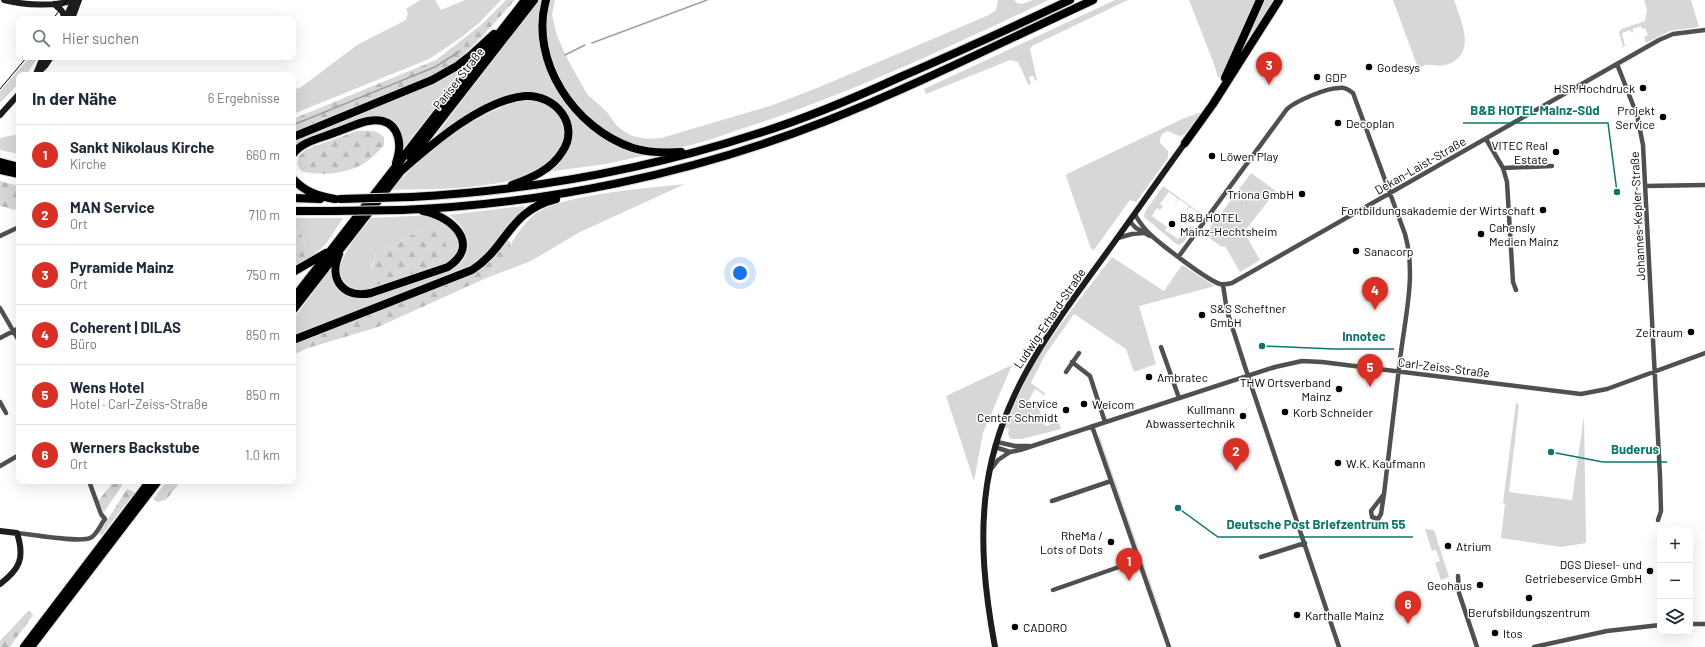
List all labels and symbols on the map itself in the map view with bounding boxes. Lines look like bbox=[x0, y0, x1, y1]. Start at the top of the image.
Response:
street label: Pariser Straße bbox=[430, 44, 486, 112]
pin: 3 bbox=[1256, 52, 1282, 85]
place label: Godesys bbox=[1377, 60, 1420, 74]
marker: Godesys bbox=[1364, 62, 1374, 72]
place label: GDP bbox=[1325, 70, 1347, 84]
marker: GDP bbox=[1312, 72, 1322, 82]
place label: HSR Hochdruck bbox=[1554, 81, 1635, 95]
marker: HSR Hochdruck bbox=[1638, 83, 1648, 93]
callout: B&B HOTEL Mainz-Süd bbox=[1463, 98, 1608, 123]
text: B&B HOTEL Mainz-Süd bbox=[1470, 102, 1600, 118]
place label: Projekt Service bbox=[1616, 103, 1655, 131]
marker: Projekt Service bbox=[1658, 112, 1668, 122]
place label: Decoplan bbox=[1346, 116, 1395, 130]
marker: Decoplan bbox=[1333, 118, 1343, 128]
street label: Dekan-Laist-Straße bbox=[1372, 133, 1468, 197]
place label: VITEC Real Estate bbox=[1492, 138, 1548, 166]
marker: VITEC Real Estate bbox=[1551, 147, 1561, 157]
place label: Löwen Play bbox=[1220, 149, 1279, 163]
marker: Löwen Play bbox=[1207, 151, 1217, 161]
street label: Johannes-Kepler-Straße bbox=[1627, 151, 1647, 281]
place label: Triona GmbH bbox=[1227, 187, 1294, 201]
marker: Triona GmbH bbox=[1297, 189, 1307, 199]
place label: Fortbildungsakademie der Wirtschaft bbox=[1341, 203, 1535, 217]
marker: Fortbildungsakademie der Wirtschaft bbox=[1538, 205, 1548, 215]
place label: B&B HOTEL Mainz-Hechtsheim bbox=[1180, 210, 1277, 238]
marker: B&B HOTEL Mainz-Hechtsheim bbox=[1167, 219, 1177, 229]
place label: Cahensly Medien Mainz bbox=[1489, 220, 1558, 248]
marker: Cahensly Medien Mainz bbox=[1476, 229, 1486, 239]
place label: Sanacorp bbox=[1364, 244, 1413, 258]
marker: Sanacorp bbox=[1351, 246, 1361, 256]
your location bbox=[730, 263, 750, 283]
street label: Ludwig-Erhard-Straße bbox=[1010, 265, 1088, 371]
pin: 4 bbox=[1362, 277, 1388, 310]
place label: S&S Scheftner GmbH bbox=[1210, 301, 1287, 329]
marker: S&S Scheftner GmbH bbox=[1197, 310, 1207, 320]
callout: Innotec bbox=[1334, 324, 1394, 349]
place label: Zeitraum bbox=[1636, 325, 1683, 339]
marker: Zeitraum bbox=[1686, 327, 1696, 337]
text: Innotec bbox=[1342, 328, 1386, 344]
pin: 5 bbox=[1357, 354, 1383, 387]
street label: Carl-Zeiss-Straße bbox=[1397, 354, 1491, 380]
place label: Ambratec bbox=[1157, 370, 1208, 384]
marker: Ambratec bbox=[1144, 372, 1154, 382]
place label: THW Ortsverband Mainz bbox=[1240, 375, 1331, 403]
marker: THW Ortsverband Mainz bbox=[1334, 384, 1344, 394]
place label: Service Center Schmidt bbox=[977, 396, 1058, 424]
place label: Weicom bbox=[1092, 397, 1134, 411]
marker: Weicom bbox=[1079, 399, 1089, 409]
place label: Kullmann Abwassertechnik bbox=[1145, 402, 1235, 430]
marker: Service Center Schmidt bbox=[1061, 405, 1071, 415]
place label: Korb Schneider bbox=[1293, 405, 1374, 419]
marker: Korb Schneider bbox=[1280, 407, 1290, 417]
marker: Kullmann Abwassertechnik bbox=[1238, 411, 1248, 421]
callout: Buderus bbox=[1603, 437, 1667, 462]
pin: 2 bbox=[1223, 438, 1249, 471]
text: Buderus bbox=[1611, 441, 1660, 457]
place label: W.K. Kaufmann bbox=[1346, 456, 1425, 470]
marker: W.K. Kaufmann bbox=[1333, 458, 1343, 468]
callout: Deutsche Post Briefzentrum 55 bbox=[1218, 512, 1413, 537]
text: Deutsche Post Briefzentrum 55 bbox=[1226, 516, 1406, 532]
place label: RheMa / Lots of Dots bbox=[1040, 528, 1103, 556]
marker: RheMa / Lots of Dots bbox=[1106, 537, 1116, 547]
place label: Atrium bbox=[1456, 539, 1491, 553]
marker: Atrium bbox=[1443, 541, 1453, 551]
pin: 1 bbox=[1116, 548, 1142, 581]
place label: DGS Diesel- und Getriebeservice GmbH bbox=[1525, 557, 1642, 585]
marker: DGS Diesel- und Getriebeservice GmbH bbox=[1645, 566, 1655, 576]
place label: Geohaus bbox=[1427, 578, 1472, 592]
marker: Geohaus bbox=[1475, 580, 1485, 590]
pin: 6 bbox=[1395, 591, 1421, 624]
marker: Berufsbildungszentrum bbox=[1524, 593, 1534, 603]
place label: Berufsbildungszentrum bbox=[1468, 605, 1590, 619]
place label: Karthalle Mainz bbox=[1305, 608, 1384, 622]
marker: Karthalle Mainz bbox=[1292, 610, 1302, 620]
place label: CADORO bbox=[1023, 620, 1067, 634]
marker: CADORO bbox=[1010, 622, 1020, 632]
place label: Itos bbox=[1503, 626, 1523, 640]
marker: Itos bbox=[1490, 628, 1500, 638]

